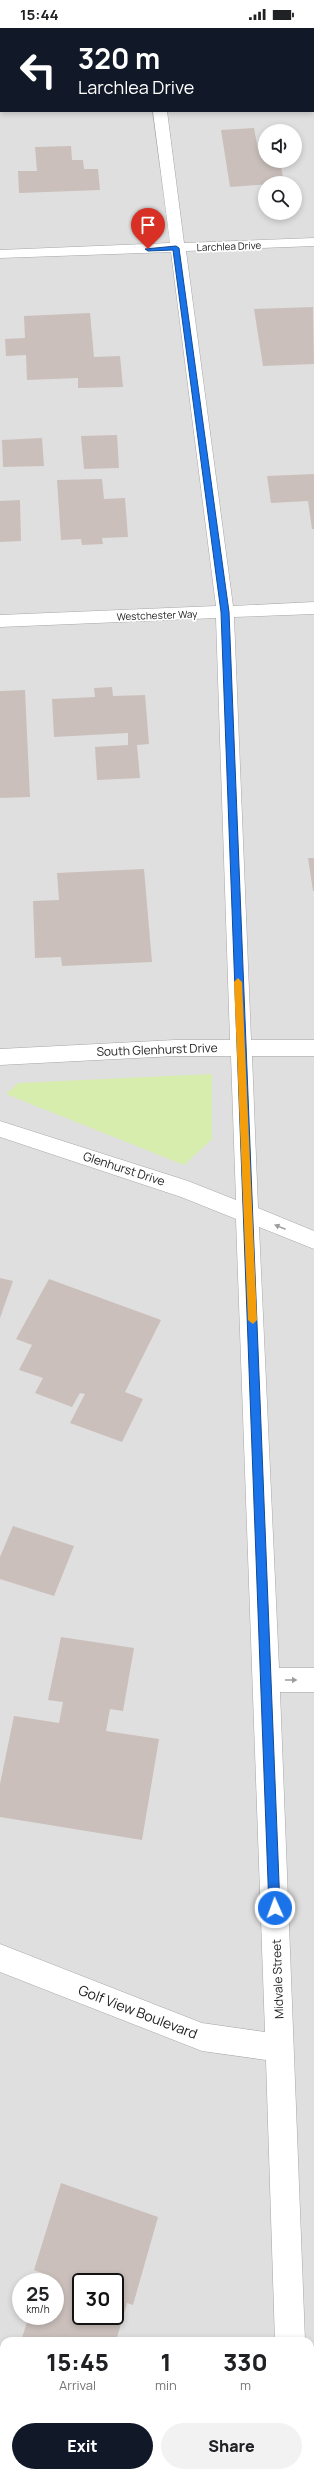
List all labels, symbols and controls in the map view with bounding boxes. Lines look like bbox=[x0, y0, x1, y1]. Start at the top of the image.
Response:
text: 15:44 bbox=[20, 4, 59, 25]
text: 320 m bbox=[78, 39, 160, 77]
icon: left bbox=[12, 44, 64, 96]
text: Larchlea Drive bbox=[78, 75, 194, 99]
map controls bbox=[258, 124, 302, 220]
button: sound bbox=[258, 124, 302, 168]
button: search bbox=[258, 176, 302, 220]
pin bbox=[131, 208, 165, 249]
icon: arrive bbox=[137, 214, 159, 236]
street label: Larchlea Drive bbox=[196, 238, 262, 254]
street label: Westchester Way bbox=[116, 607, 198, 623]
street label: South Glenhurst Drive bbox=[96, 1039, 218, 1060]
street label: Glenhurst Drive bbox=[81, 1147, 167, 1190]
one-way arrow bbox=[274, 1223, 286, 1229]
one-way arrow bbox=[285, 1677, 298, 1683]
position arrow bbox=[254, 1887, 296, 1929]
street label: Midvale Street bbox=[268, 1939, 287, 2019]
street label: Golf View Boulevard bbox=[76, 1980, 200, 2043]
speed limit sign: 30 bbox=[72, 2273, 124, 2325]
text: 25 bbox=[26, 2280, 50, 2307]
text: km/h bbox=[26, 2302, 50, 2316]
text: 15:45 bbox=[46, 2345, 109, 2378]
text: 1 bbox=[161, 2345, 171, 2378]
text: 330 bbox=[223, 2345, 268, 2378]
text: Arrival bbox=[59, 2376, 96, 2394]
text: min bbox=[155, 2376, 177, 2394]
text: m bbox=[240, 2376, 251, 2394]
button: Exit bbox=[12, 2423, 153, 2469]
button: Share bbox=[161, 2423, 302, 2469]

